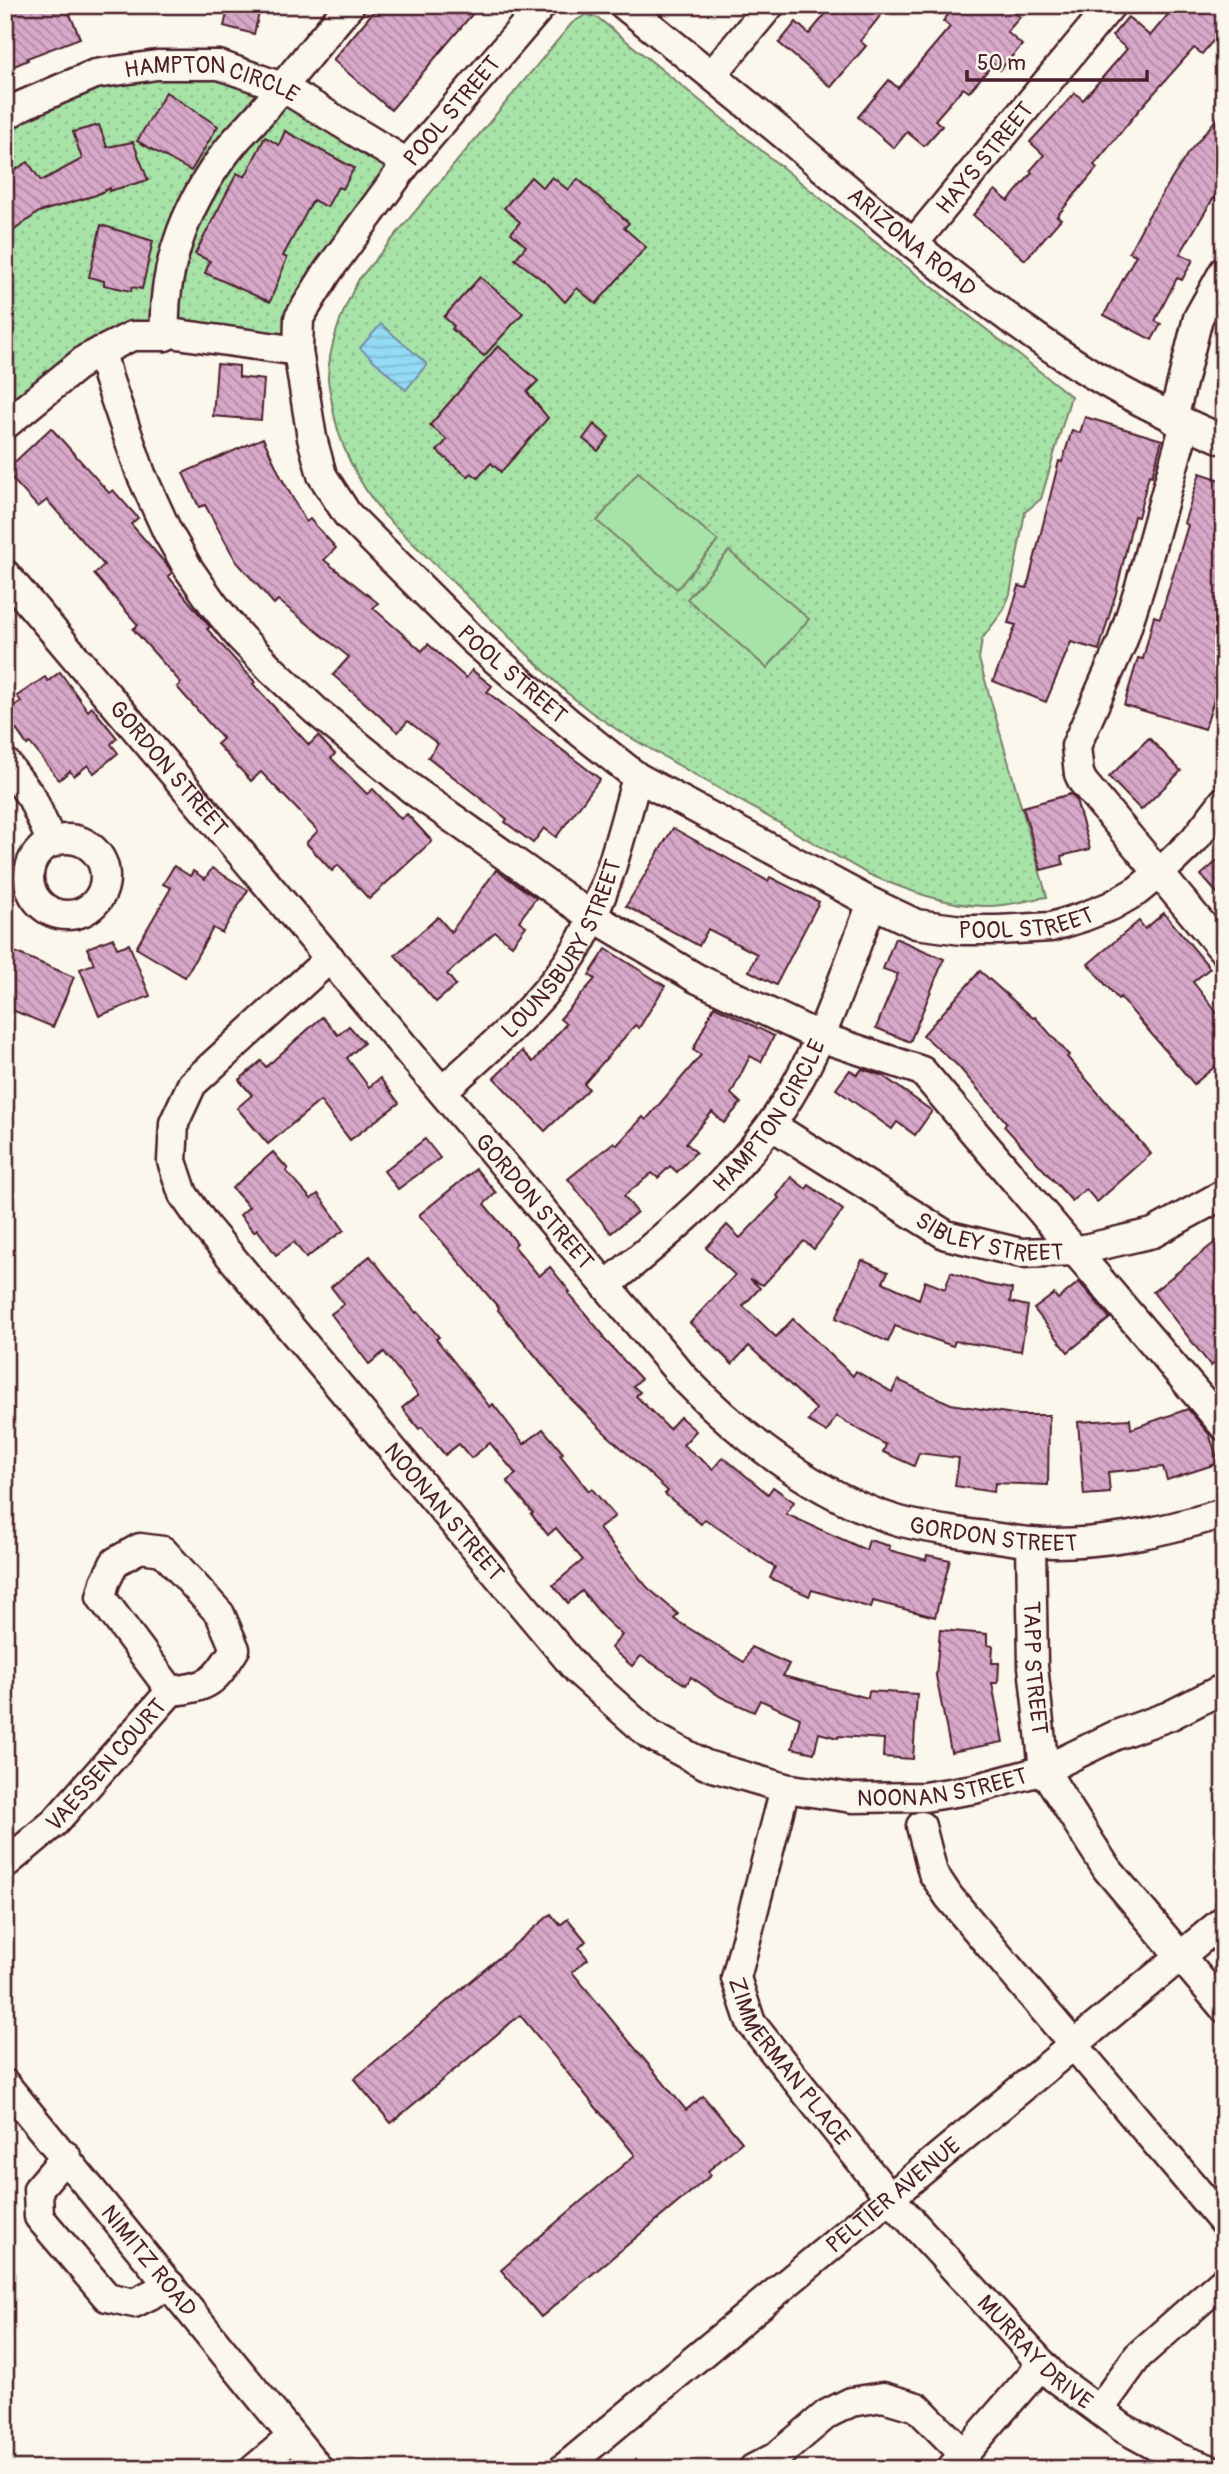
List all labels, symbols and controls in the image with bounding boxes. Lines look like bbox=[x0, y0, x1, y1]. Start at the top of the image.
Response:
scale bar bbox=[967, 38, 1147, 82]
street label: POOL STREET bbox=[397, 49, 507, 172]
text: 50 m bbox=[977, 50, 1026, 77]
street label: HAMPTON CIRCLE bbox=[122, 51, 305, 109]
street label: HAYS STREET bbox=[929, 95, 1040, 220]
street label: ARIZONA ROAD bbox=[842, 181, 982, 303]
street label: POOL STREET bbox=[452, 619, 574, 730]
street label: GORDON STREET bbox=[103, 694, 235, 842]
street label: LOUNSBURY STREET bbox=[495, 855, 628, 1044]
street label: POOL STREET bbox=[959, 900, 1098, 945]
street label: HAMPTON CIRCLE bbox=[706, 1035, 831, 1198]
street label: GORDON STREET bbox=[469, 1127, 600, 1275]
street label: SIBLEY STREET bbox=[910, 1205, 1064, 1268]
street label: NOONAN STREET bbox=[378, 1436, 511, 1587]
street label: GORDON STREET bbox=[907, 1510, 1078, 1558]
street label: TAPP STREET bbox=[1017, 1601, 1055, 1736]
street label: VAESSEN COURT bbox=[40, 1692, 173, 1838]
street label: NOONAN STREET bbox=[857, 1761, 1031, 1812]
street label: ZIMMERMAN PLACE bbox=[722, 1973, 857, 2151]
street label: PELTIER AVENUE bbox=[820, 2131, 966, 2259]
street label: NIMITZ ROAD bbox=[95, 2199, 203, 2322]
street label: MURRAY DRIVE bbox=[971, 2288, 1099, 2416]

